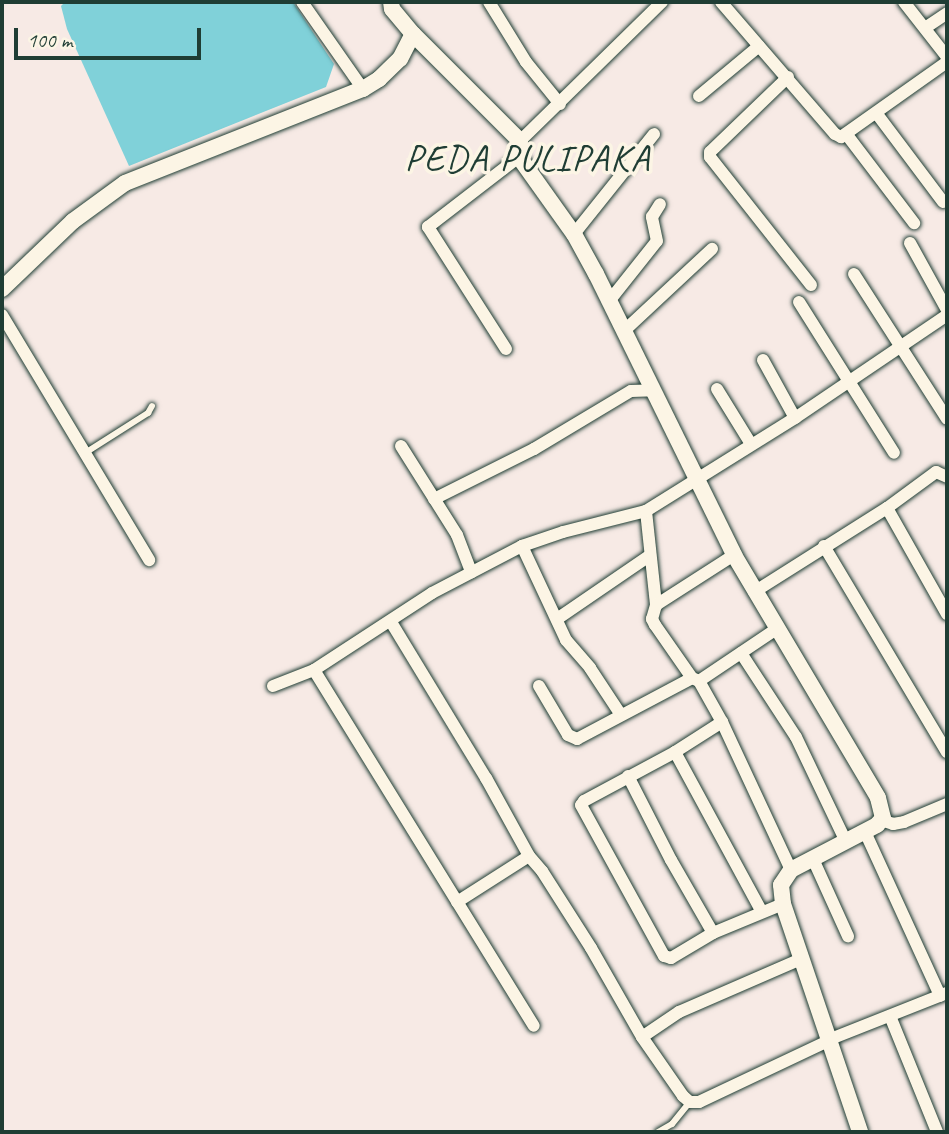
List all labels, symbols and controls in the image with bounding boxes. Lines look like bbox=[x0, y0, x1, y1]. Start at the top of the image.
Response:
scale bar bbox=[18, 14, 205, 58]
text: 100 m bbox=[27, 27, 72, 53]
district label: PEDA PULIPAKA bbox=[406, 136, 650, 180]

